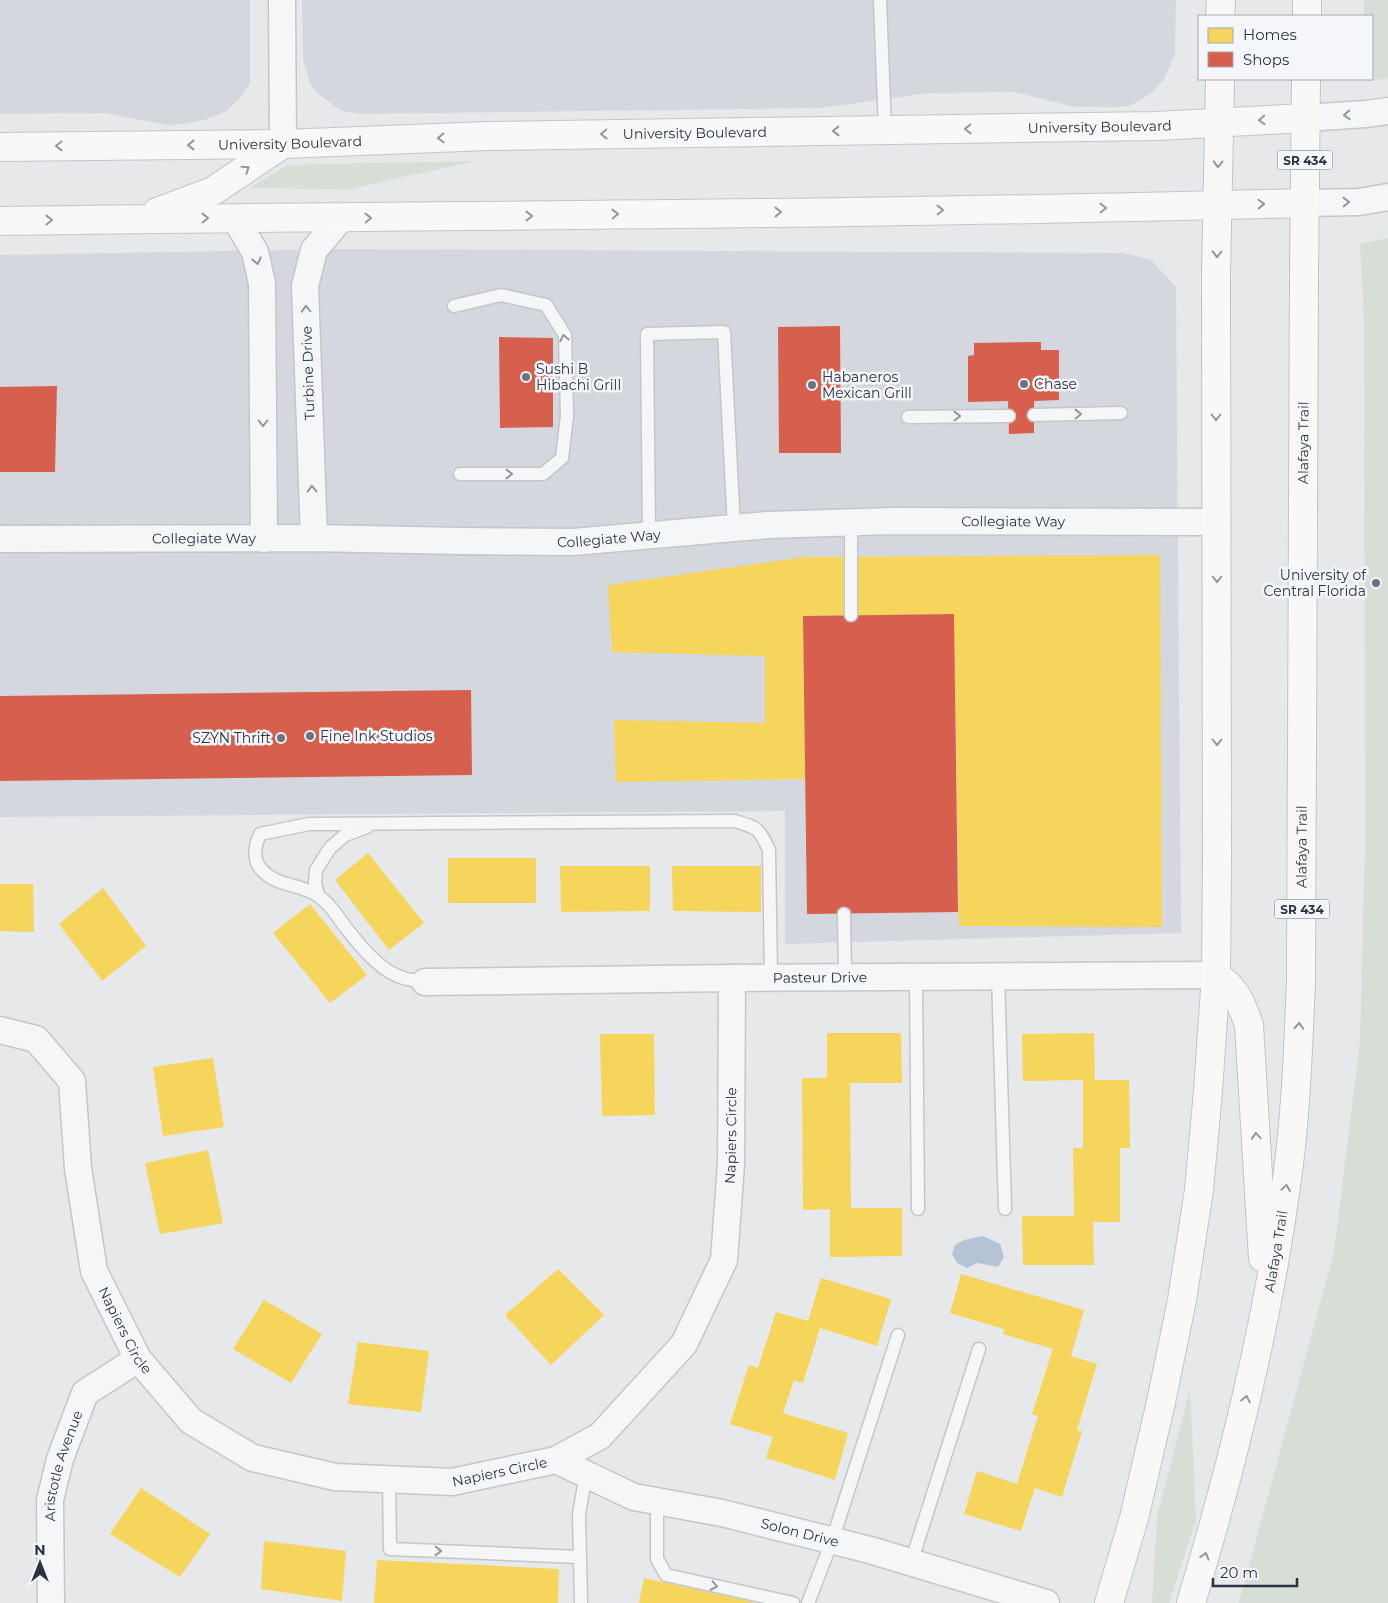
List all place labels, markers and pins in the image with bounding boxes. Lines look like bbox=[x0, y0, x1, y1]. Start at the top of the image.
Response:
place label: Sushi B Hibachi Grill bbox=[536, 360, 621, 394]
place label: Habaneros Mexican Grill bbox=[822, 368, 912, 402]
marker: Sushi B Hibachi Grill bbox=[520, 371, 532, 383]
place label: Chase bbox=[1034, 375, 1077, 393]
marker: Chase bbox=[1018, 378, 1030, 390]
marker: Habaneros Mexican Grill bbox=[806, 379, 818, 391]
place label: University of Central Florida bbox=[1264, 566, 1367, 600]
marker: University of Central Florida bbox=[1370, 577, 1382, 589]
place label: Fine Ink Studios bbox=[320, 727, 433, 745]
place label: SZYN Thrift bbox=[192, 729, 271, 747]
marker: Fine Ink Studios bbox=[304, 730, 316, 742]
marker: SZYN Thrift bbox=[275, 732, 287, 744]

